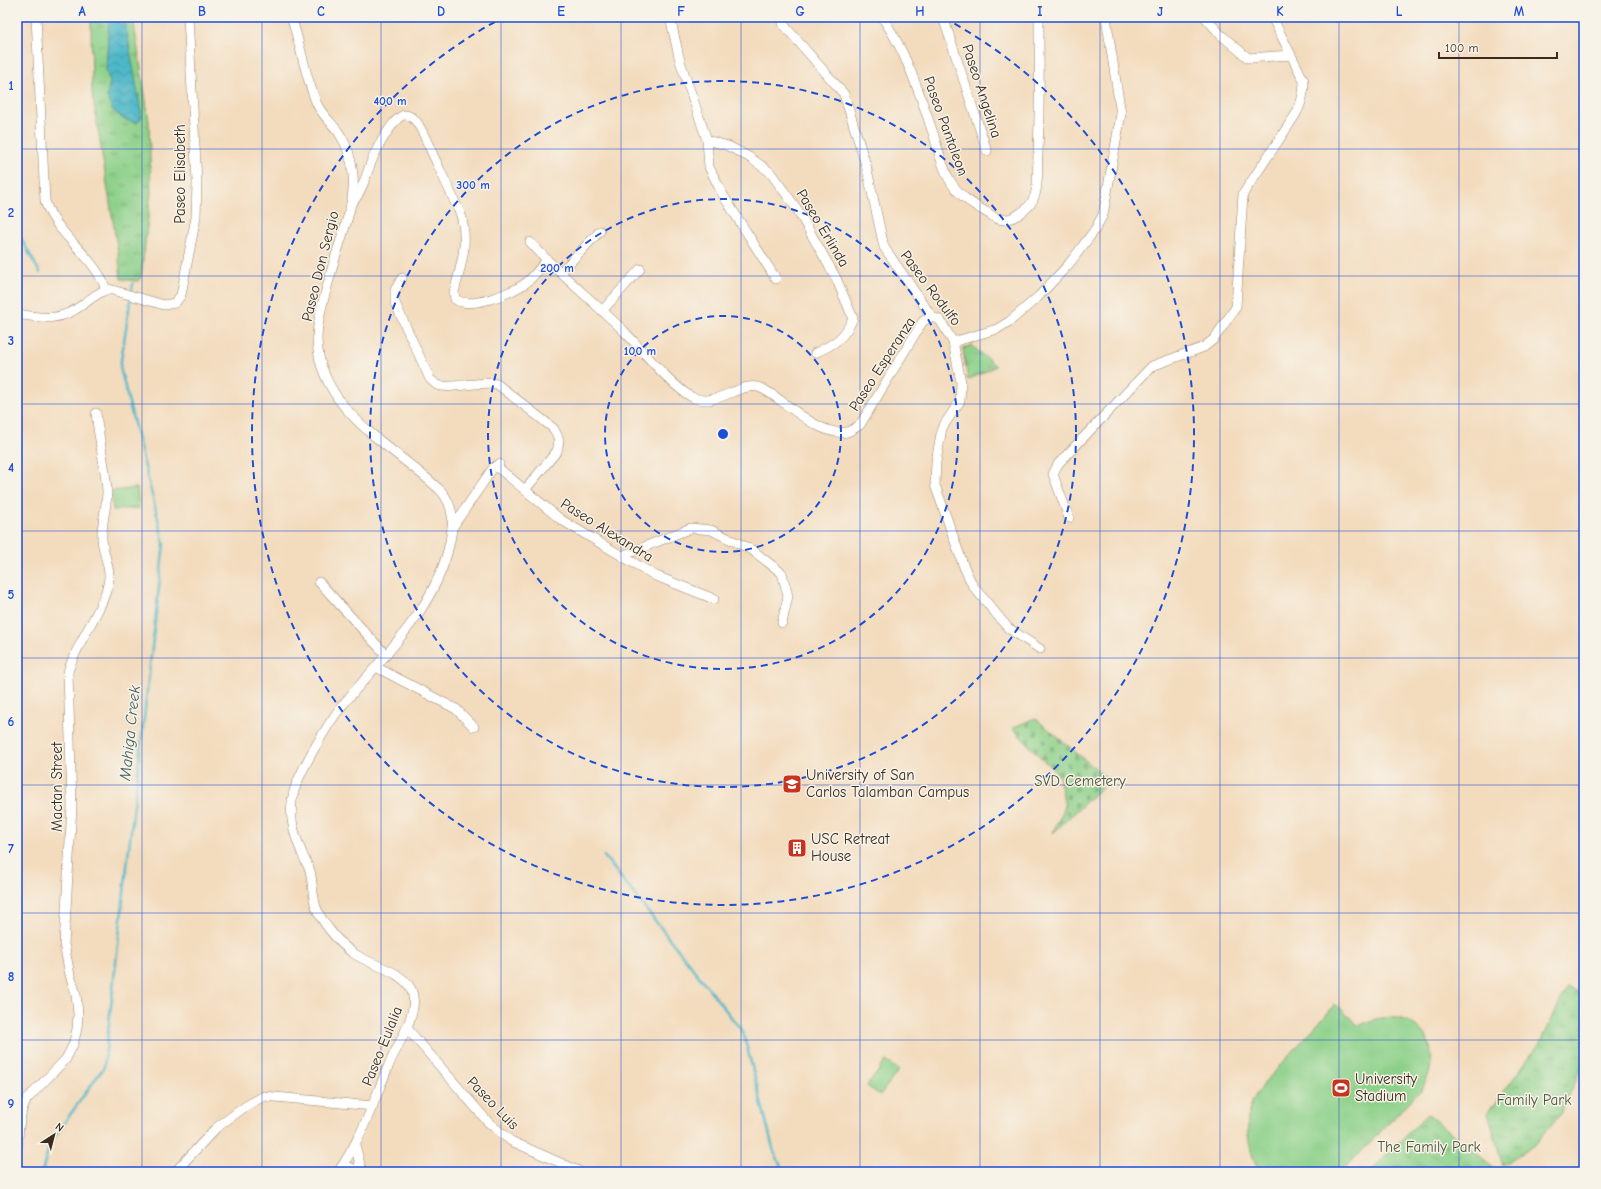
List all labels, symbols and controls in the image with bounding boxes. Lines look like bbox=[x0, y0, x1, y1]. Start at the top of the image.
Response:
text: A bbox=[78, 4, 86, 19]
text: B bbox=[198, 4, 206, 19]
text: C bbox=[317, 4, 325, 19]
text: D bbox=[437, 4, 445, 19]
text: E bbox=[557, 4, 565, 19]
text: F bbox=[677, 4, 685, 19]
text: G bbox=[795, 4, 805, 19]
text: H bbox=[915, 4, 925, 19]
text: I bbox=[1037, 4, 1043, 19]
text: J bbox=[1157, 4, 1163, 19]
text: K bbox=[1276, 4, 1284, 19]
text: L bbox=[1396, 4, 1403, 19]
text: M bbox=[1514, 4, 1525, 19]
scale bar bbox=[1439, 34, 1557, 60]
text: 100 m bbox=[1445, 41, 1478, 55]
street label: Paseo Angelina bbox=[958, 42, 1006, 140]
street label: Paseo Pantaleon bbox=[920, 74, 972, 178]
text: 1 bbox=[8, 78, 14, 93]
text: 400 m bbox=[373, 94, 407, 108]
street label: Paseo Elisabeth bbox=[171, 124, 189, 224]
text: 300 m bbox=[456, 178, 490, 192]
street label: Paseo Erlinda bbox=[793, 186, 853, 270]
text: 2 bbox=[8, 205, 14, 220]
street label: Paseo Don Sergio bbox=[298, 209, 342, 323]
street label: Paseo Rodulfo bbox=[897, 247, 965, 329]
text: 200 m bbox=[540, 261, 574, 275]
street label: Paseo Esperanza bbox=[845, 314, 919, 414]
text: 3 bbox=[8, 333, 14, 348]
text: 100 m bbox=[624, 344, 656, 358]
centre of rings bbox=[716, 427, 730, 441]
text: 4 bbox=[8, 460, 14, 475]
street label: Paseo Alexandra bbox=[557, 494, 657, 566]
text: 5 bbox=[8, 587, 15, 602]
water label: Mahiga Creek bbox=[116, 684, 144, 782]
text: 6 bbox=[8, 714, 15, 729]
street label: Mactan Street bbox=[48, 741, 66, 832]
place label: University of San Carlos Talamban Campus bbox=[806, 766, 969, 801]
park label: SVD Cemetery bbox=[1034, 772, 1126, 790]
school or university icon: University of San Carlos Talamban Campus bbox=[781, 773, 803, 795]
place label: USC Retreat House bbox=[811, 830, 890, 865]
building icon: USC Retreat House bbox=[786, 837, 808, 859]
text: 7 bbox=[8, 841, 14, 856]
text: 8 bbox=[8, 969, 14, 984]
street label: Paseo Eulalia bbox=[358, 1004, 406, 1088]
place label: University Stadium bbox=[1355, 1070, 1417, 1105]
street label: Paseo Luis bbox=[463, 1073, 523, 1133]
sports icon: University Stadium bbox=[1330, 1077, 1352, 1099]
park label: Family Park bbox=[1496, 1091, 1572, 1109]
text: 9 bbox=[8, 1096, 15, 1111]
north arrow bbox=[34, 1115, 74, 1155]
text: N bbox=[53, 1120, 66, 1135]
park label: The Family Park bbox=[1377, 1138, 1481, 1156]

